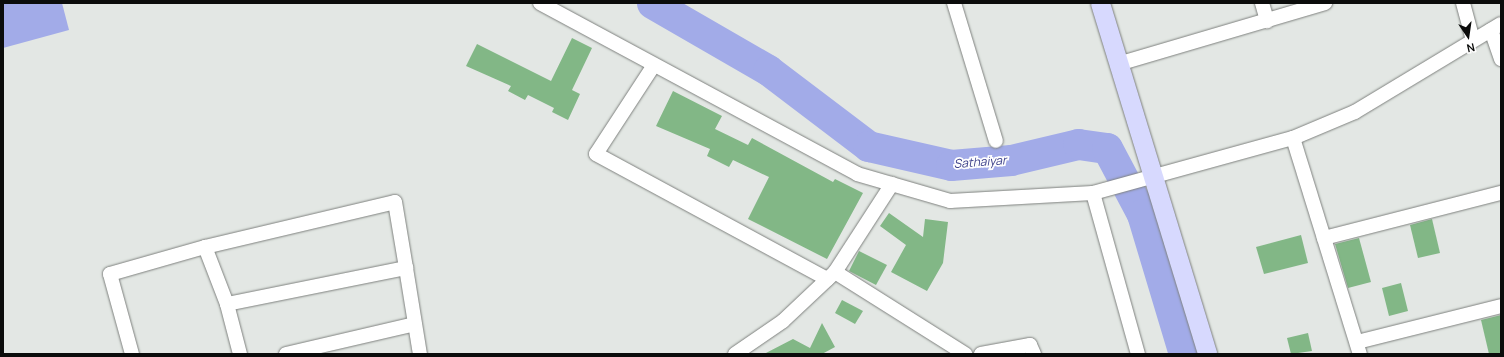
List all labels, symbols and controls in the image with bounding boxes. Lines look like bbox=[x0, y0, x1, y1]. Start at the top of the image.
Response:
north arrow bbox=[1448, 16, 1488, 56]
text: N bbox=[1465, 40, 1476, 56]
water label: Sathaiyar bbox=[953, 153, 1007, 171]

